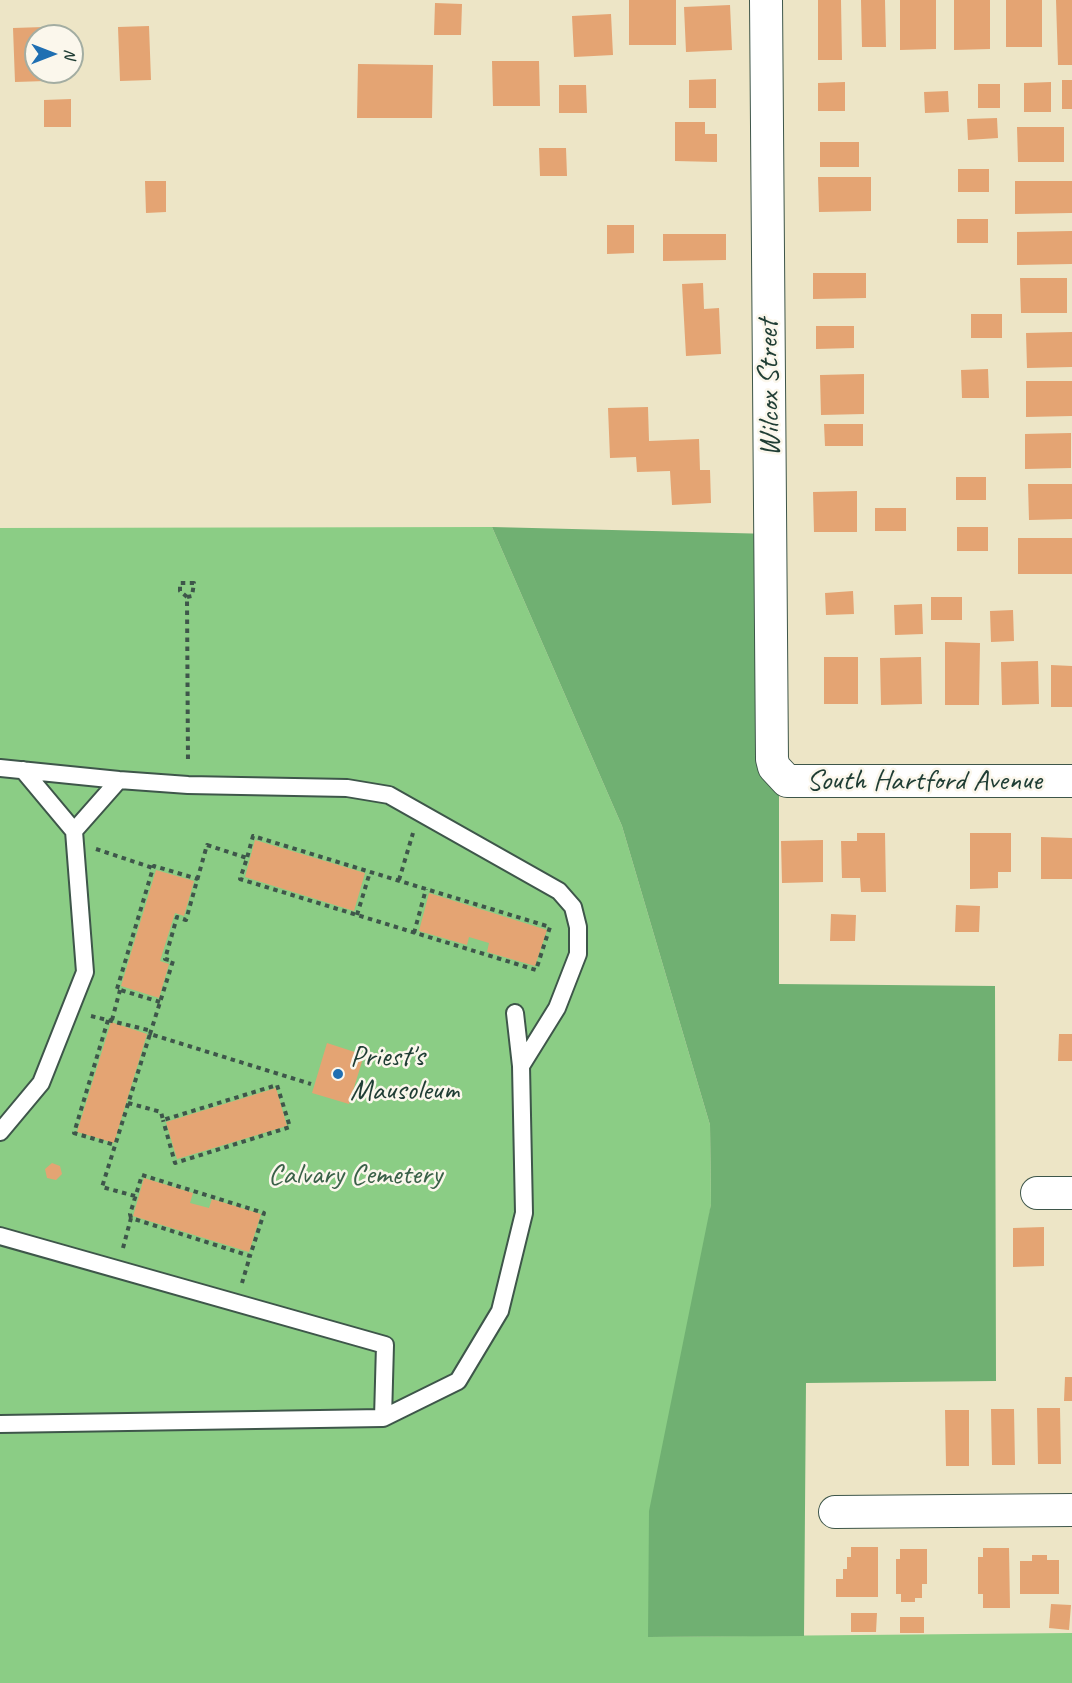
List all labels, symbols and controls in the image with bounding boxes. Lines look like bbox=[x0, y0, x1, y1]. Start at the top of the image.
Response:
north arrow bbox=[24, 24, 84, 84]
text: N bbox=[60, 49, 80, 59]
street label: Wilcox Street bbox=[751, 319, 789, 457]
street label: South Hartford Avenue bbox=[806, 763, 1042, 799]
place label: Priest's Mausoleum bbox=[350, 1039, 459, 1110]
marker: Priest's Mausoleum bbox=[331, 1067, 345, 1081]
park label: Calvary Cemetery bbox=[268, 1157, 442, 1193]

